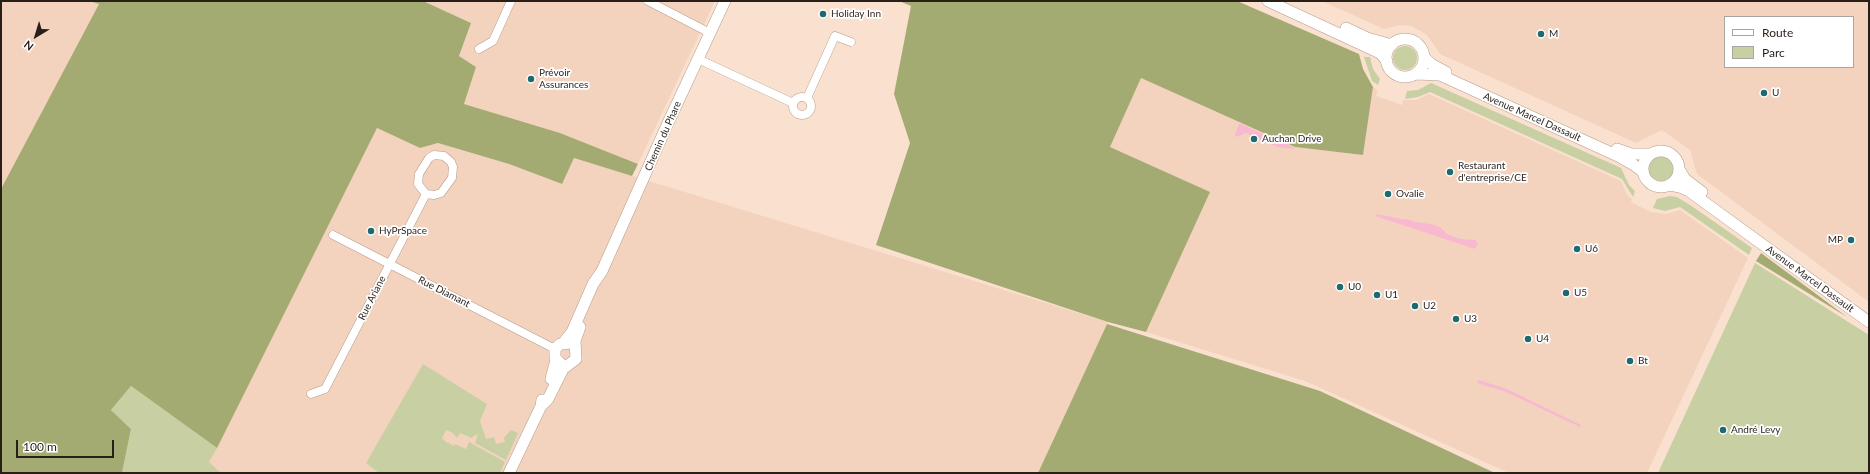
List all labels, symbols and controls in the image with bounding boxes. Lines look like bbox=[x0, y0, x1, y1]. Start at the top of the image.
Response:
place label: Holiday Inn bbox=[831, 8, 881, 20]
marker: Holiday Inn bbox=[818, 9, 828, 19]
north arrow bbox=[16, 16, 56, 56]
legend bbox=[1724, 16, 1854, 68]
text: Route bbox=[1762, 25, 1793, 40]
place label: M bbox=[1549, 28, 1558, 40]
marker: M bbox=[1536, 29, 1546, 39]
text: N bbox=[21, 38, 36, 54]
text: Parc bbox=[1762, 45, 1785, 60]
place label: Prévoir Assurances bbox=[539, 67, 588, 90]
marker: Prévoir Assurances bbox=[526, 74, 536, 84]
place label: U bbox=[1772, 87, 1779, 99]
marker: U bbox=[1759, 88, 1769, 98]
street label: Avenue Marcel Dassault bbox=[1481, 90, 1583, 144]
street label: Chemin du Phare bbox=[642, 99, 684, 173]
place label: Auchan Drive bbox=[1262, 133, 1322, 145]
marker: Auchan Drive bbox=[1249, 134, 1259, 144]
place label: Restaurant d'entreprise/CE bbox=[1458, 160, 1527, 184]
marker: Restaurant d'entreprise/CE bbox=[1445, 167, 1455, 177]
place label: Ovalie bbox=[1396, 188, 1424, 200]
marker: Ovalie bbox=[1383, 189, 1393, 199]
place label: HyPrSpace bbox=[379, 225, 427, 237]
marker: HyPrSpace bbox=[366, 226, 376, 236]
place label: MP bbox=[1828, 234, 1843, 246]
marker: MP bbox=[1846, 235, 1856, 245]
place label: U6 bbox=[1585, 243, 1598, 255]
street label: Avenue Marcel Dassault bbox=[1764, 243, 1856, 315]
marker: U6 bbox=[1572, 244, 1582, 254]
street label: Rue Ariane bbox=[356, 274, 388, 322]
street label: Rue Diamant bbox=[416, 274, 472, 310]
place label: U0 bbox=[1348, 281, 1361, 293]
marker: U0 bbox=[1335, 282, 1345, 292]
place label: U5 bbox=[1574, 287, 1587, 299]
marker: U5 bbox=[1561, 288, 1571, 298]
place label: U1 bbox=[1385, 289, 1398, 301]
marker: U1 bbox=[1372, 290, 1382, 300]
place label: U2 bbox=[1423, 300, 1436, 312]
marker: U2 bbox=[1410, 301, 1420, 311]
place label: U3 bbox=[1464, 313, 1477, 325]
marker: U3 bbox=[1451, 314, 1461, 324]
place label: U4 bbox=[1536, 333, 1549, 345]
marker: U4 bbox=[1523, 334, 1533, 344]
place label: Bt bbox=[1638, 355, 1648, 367]
marker: Bt bbox=[1625, 356, 1635, 366]
place label: André Levy bbox=[1731, 424, 1780, 436]
marker: André Levy bbox=[1718, 425, 1728, 435]
scale bar bbox=[18, 432, 116, 458]
text: 100 m bbox=[23, 439, 57, 454]

